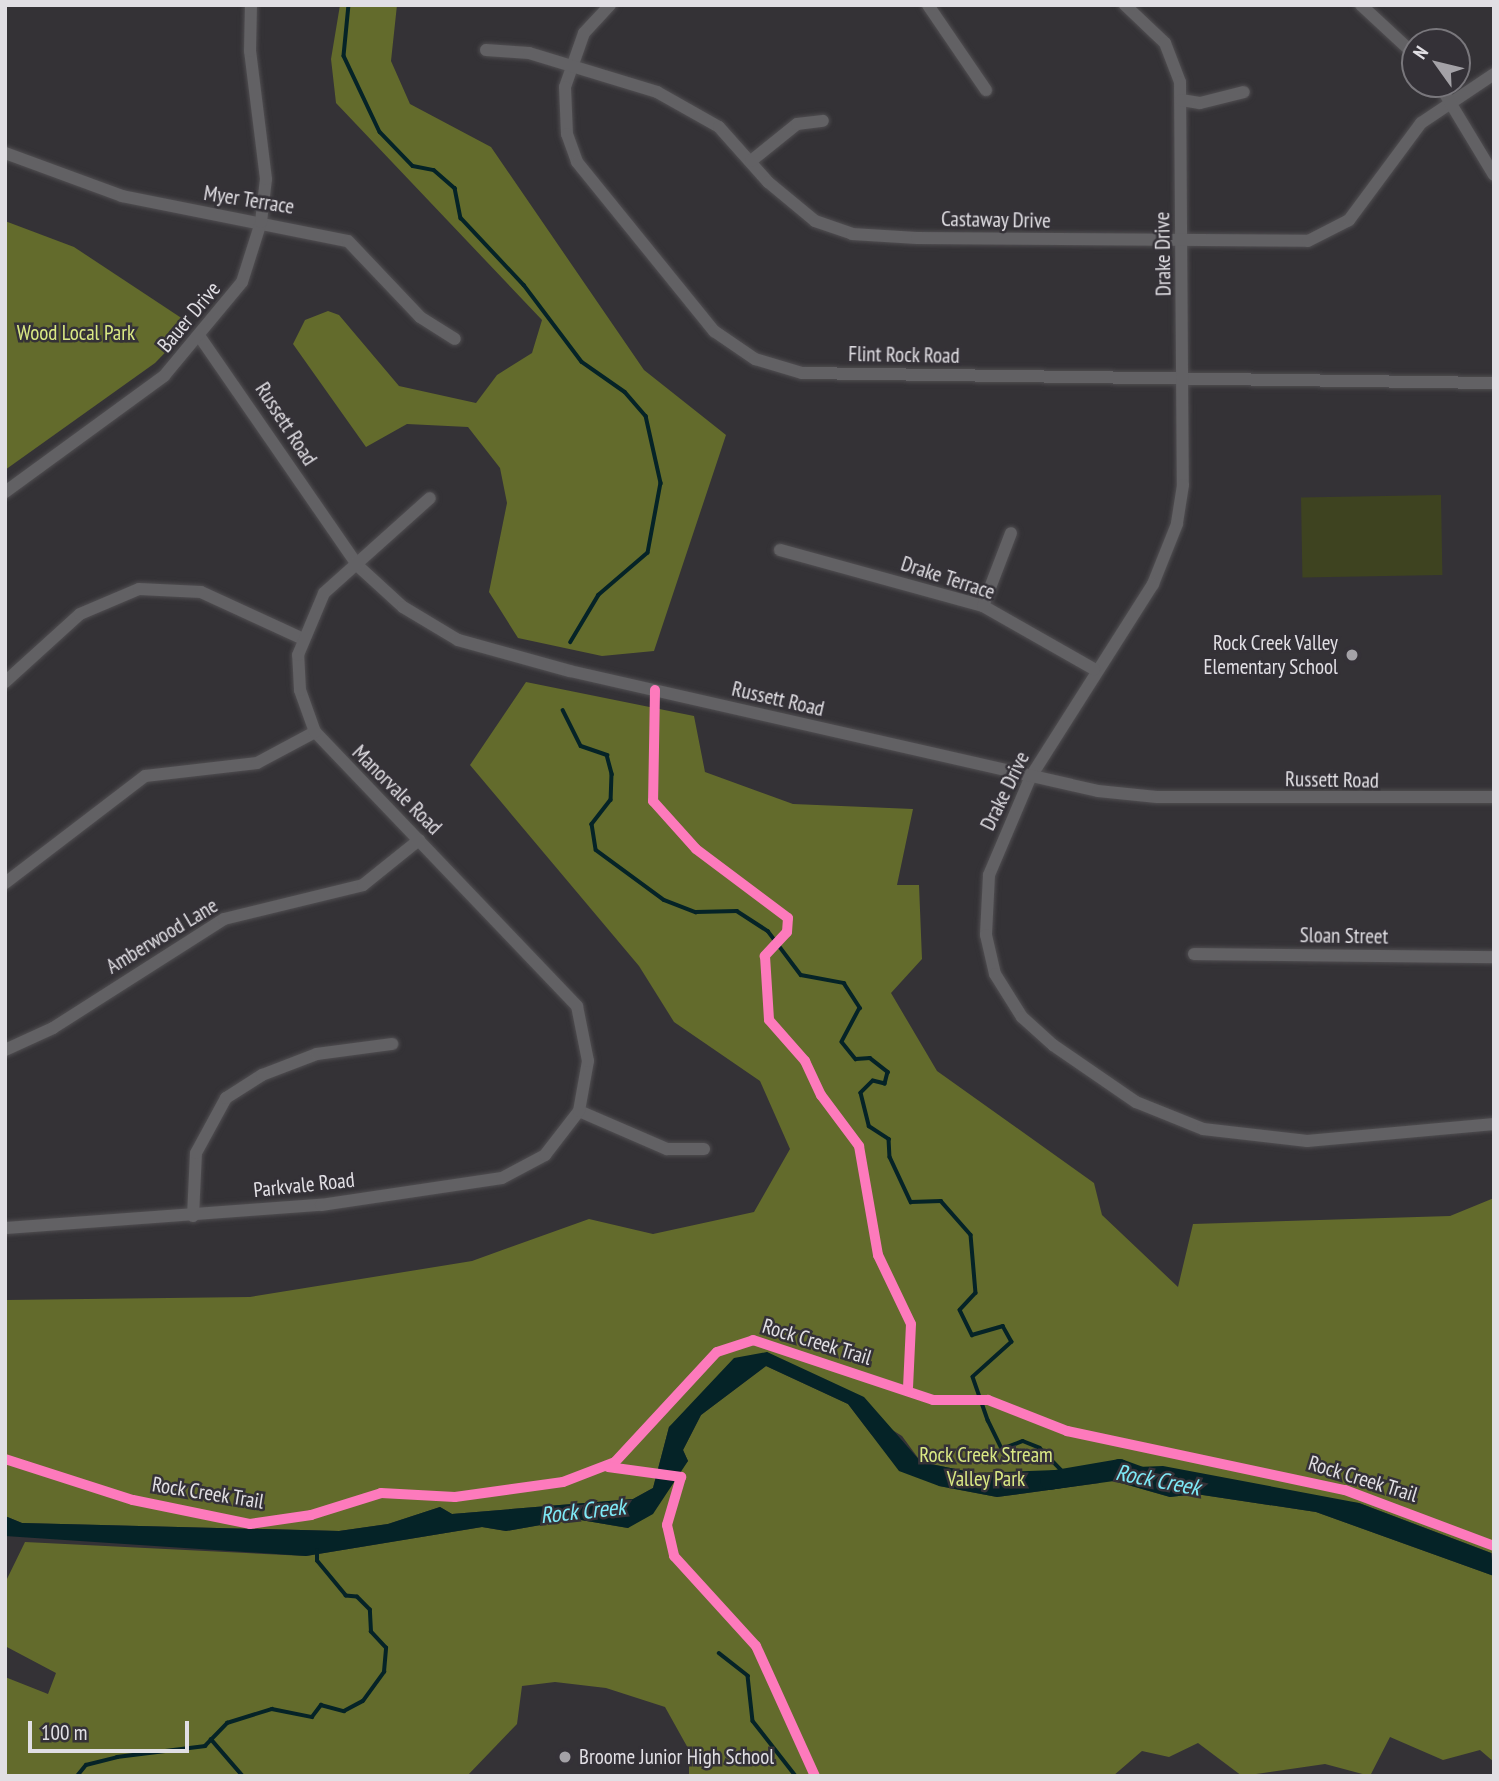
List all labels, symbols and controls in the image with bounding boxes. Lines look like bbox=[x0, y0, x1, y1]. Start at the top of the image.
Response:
north arrow bbox=[1401, 28, 1471, 98]
text: N bbox=[1407, 41, 1433, 63]
street label: Myer Terrace bbox=[202, 180, 296, 220]
street label: Castaway Drive bbox=[941, 206, 1051, 234]
street label: Drake Drive bbox=[1150, 212, 1176, 296]
street label: Bauer Drive bbox=[152, 277, 226, 357]
park label: Wood Local Park bbox=[17, 320, 135, 346]
street label: Flint Rock Road bbox=[848, 341, 960, 369]
street label: Russett Road bbox=[250, 378, 322, 470]
street label: Drake Terrace bbox=[898, 551, 998, 605]
place label: Rock Creek Valley Elementary School bbox=[1203, 630, 1338, 680]
marker: Rock Creek Valley Elementary School bbox=[1344, 647, 1360, 663]
street label: Russett Road bbox=[729, 676, 827, 722]
street label: Manorvale Road bbox=[347, 740, 447, 840]
street label: Drake Drive bbox=[975, 748, 1035, 834]
street label: Russett Road bbox=[1285, 767, 1379, 793]
street label: Amberwood Lane bbox=[102, 893, 222, 979]
street label: Sloan Street bbox=[1300, 923, 1388, 949]
street label: Parkvale Road bbox=[252, 1167, 356, 1203]
street label: Rock Creek Trail bbox=[759, 1313, 875, 1371]
park label: Rock Creek Stream Valley Park bbox=[919, 1442, 1053, 1492]
street label: Rock Creek Trail bbox=[1305, 1450, 1421, 1508]
water label: Rock Creek bbox=[1113, 1458, 1203, 1502]
street label: Rock Creek Trail bbox=[149, 1472, 267, 1514]
water label: Rock Creek bbox=[539, 1493, 627, 1529]
scale bar bbox=[32, 1708, 192, 1752]
text: 100 m bbox=[41, 1719, 87, 1746]
place label: Broome Junior High School bbox=[579, 1744, 774, 1770]
marker: Broome Junior High School bbox=[557, 1749, 573, 1765]

